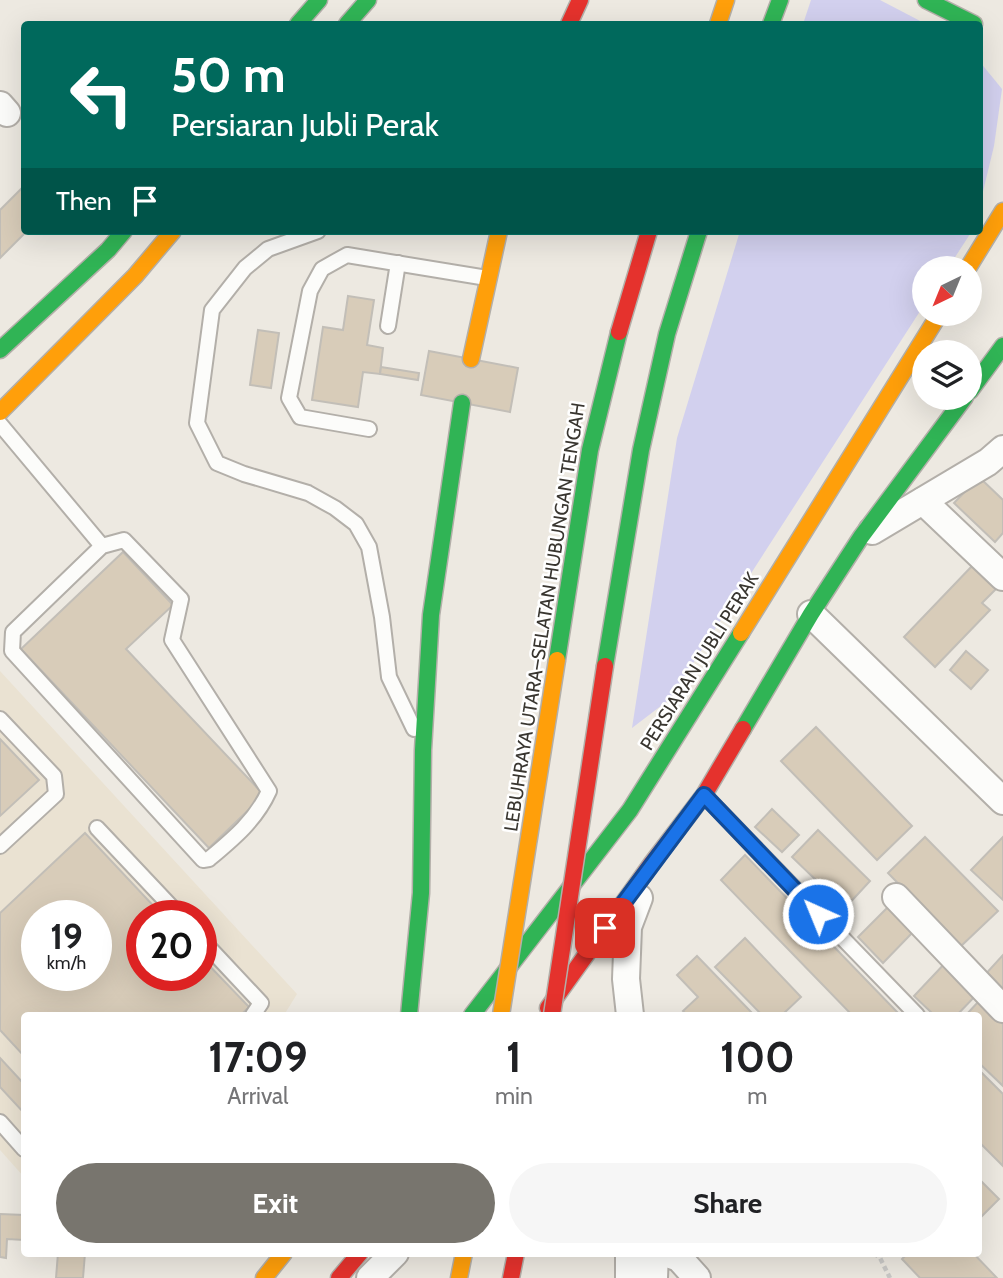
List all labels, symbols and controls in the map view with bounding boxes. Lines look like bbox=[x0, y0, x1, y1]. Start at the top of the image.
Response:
text: 50 m bbox=[171, 45, 286, 104]
icon: left bbox=[56, 49, 147, 140]
text: Persiaran Jubli Perak bbox=[171, 105, 439, 144]
icon: arrive bbox=[126, 182, 164, 220]
text: Then bbox=[56, 185, 112, 217]
north arrow bbox=[912, 256, 982, 326]
map controls bbox=[912, 256, 982, 410]
button: layers bbox=[912, 340, 982, 410]
street label: LEBUHRAYA UTARA–SELATAN HUBUNGAN TENGAH bbox=[499, 401, 590, 833]
street label: PERSIARAN JUBLI PERAK bbox=[635, 568, 764, 754]
position arrow bbox=[781, 877, 855, 951]
pin bbox=[575, 898, 635, 958]
speed limit sign: 20 bbox=[126, 900, 217, 991]
icon: arrive bbox=[586, 909, 624, 947]
text: 19 bbox=[50, 915, 83, 958]
text: km/h bbox=[47, 952, 86, 974]
text: 17:09 bbox=[208, 1031, 308, 1083]
text: 1 bbox=[506, 1031, 522, 1083]
text: 100 bbox=[720, 1031, 795, 1083]
text: Arrival bbox=[227, 1082, 289, 1110]
text: min bbox=[495, 1082, 533, 1110]
text: m bbox=[747, 1082, 767, 1110]
button: Exit bbox=[56, 1163, 495, 1243]
button: Share bbox=[509, 1163, 947, 1243]

